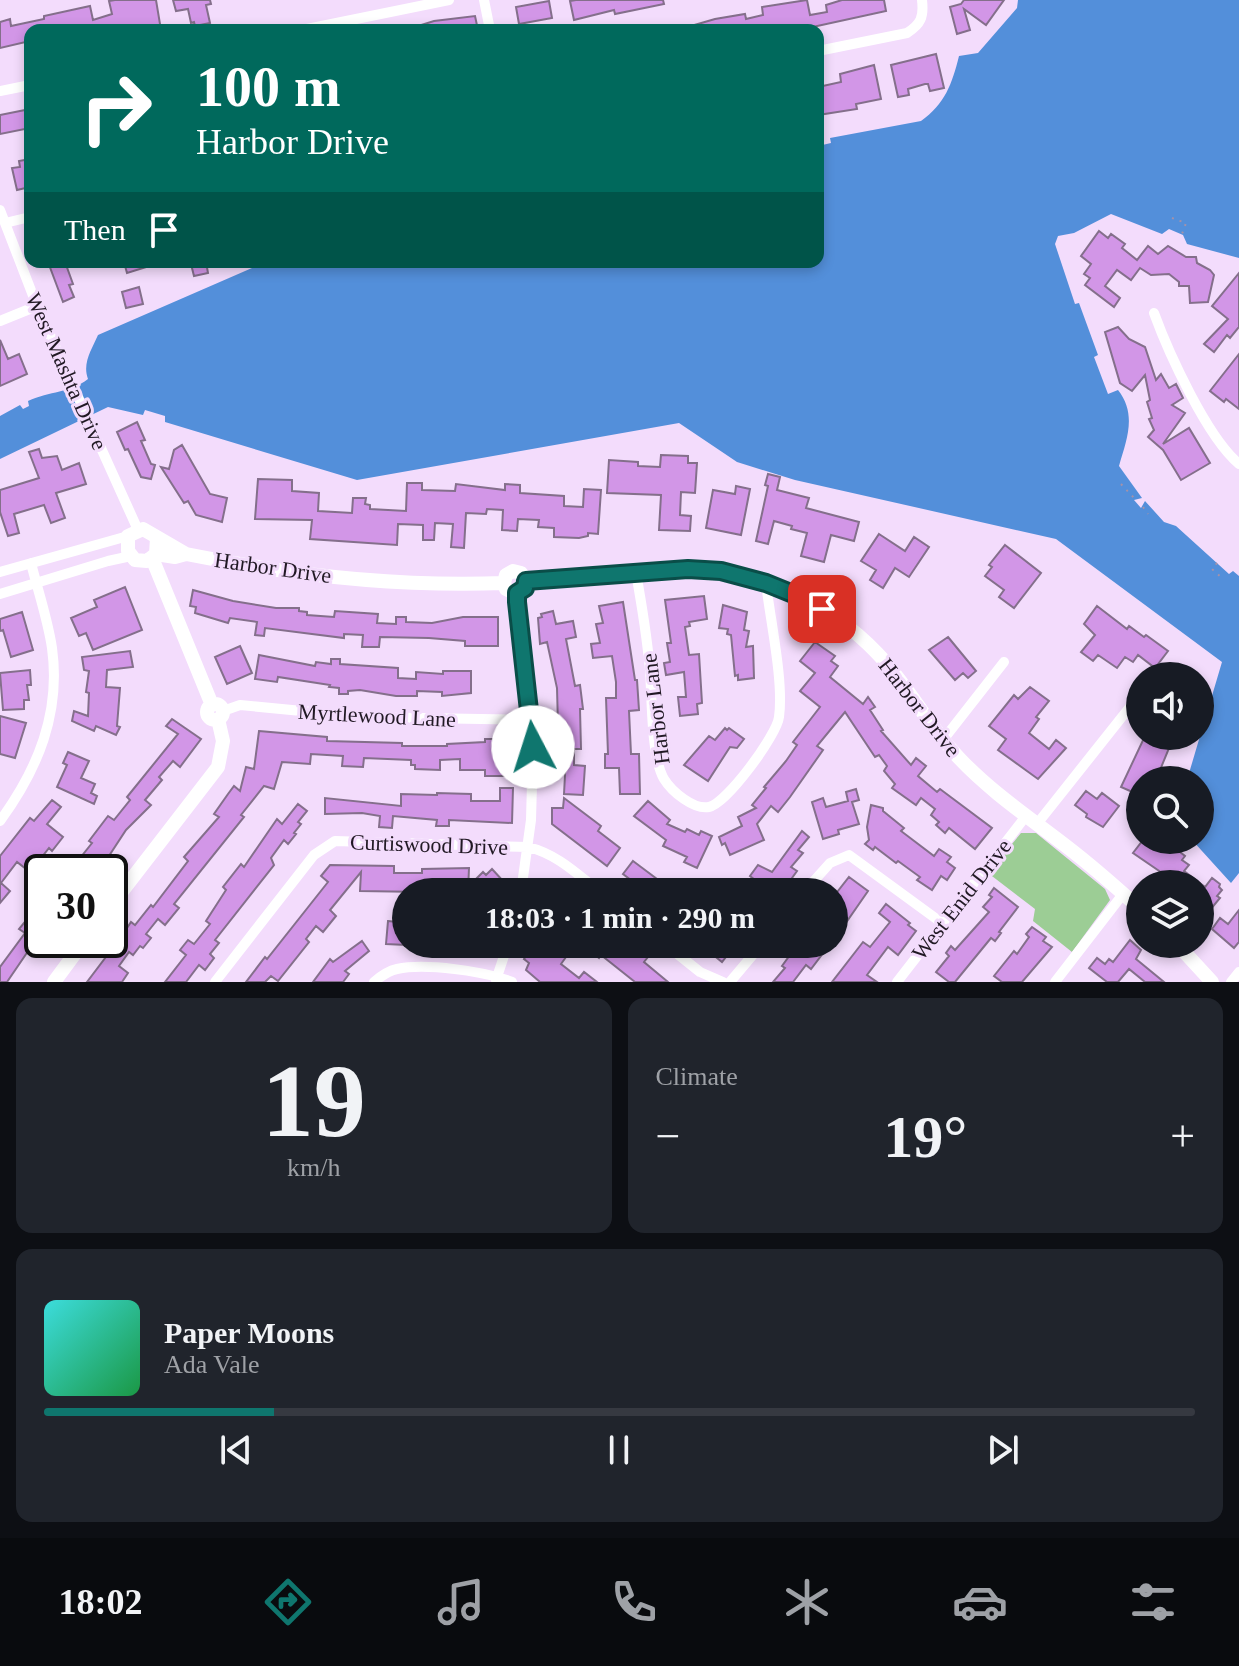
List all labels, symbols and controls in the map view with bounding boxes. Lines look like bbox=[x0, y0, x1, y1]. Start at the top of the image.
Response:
icon: right bbox=[64, 56, 168, 160]
text: 100 m bbox=[196, 56, 341, 118]
text: Harbor Drive bbox=[196, 122, 389, 162]
icon: arrive bbox=[142, 208, 186, 252]
text: Then bbox=[64, 213, 126, 246]
street label: West Mashta Drive bbox=[21, 289, 112, 454]
street label: Harbor Drive bbox=[213, 547, 333, 588]
pin bbox=[788, 575, 856, 643]
icon: arrive bbox=[800, 587, 844, 631]
street label: Harbor Lane bbox=[636, 652, 675, 766]
street label: Harbor Drive bbox=[873, 653, 966, 761]
map controls bbox=[1126, 662, 1214, 958]
button: sound bbox=[1126, 662, 1214, 750]
street label: Myrtlewood Lane bbox=[297, 699, 457, 732]
position arrow bbox=[491, 705, 575, 789]
button: search bbox=[1126, 766, 1214, 854]
street label: Curtiswood Drive bbox=[349, 829, 509, 860]
street label: West Enid Drive bbox=[907, 834, 1016, 965]
speed limit sign: 30 bbox=[24, 854, 128, 958]
button: layers bbox=[1126, 870, 1214, 958]
text: 18:03 · 1 min · 290 m bbox=[485, 901, 755, 934]
text: 19 bbox=[262, 1043, 366, 1158]
text: Climate bbox=[656, 1062, 738, 1091]
text: 19° bbox=[883, 1104, 967, 1170]
text: − bbox=[656, 1112, 680, 1161]
text: + bbox=[1170, 1112, 1195, 1161]
text: km/h bbox=[287, 1153, 340, 1182]
text: Paper Moons bbox=[164, 1316, 334, 1349]
text: Ada Vale bbox=[164, 1350, 260, 1379]
icon: previous bbox=[214, 1428, 258, 1472]
icon: pause bbox=[597, 1428, 641, 1472]
icon: next bbox=[981, 1428, 1025, 1472]
icon: directions bbox=[260, 1574, 316, 1630]
icon: music bbox=[433, 1574, 489, 1630]
icon: phone bbox=[606, 1574, 662, 1630]
icon: climate bbox=[779, 1574, 835, 1630]
icon: car bbox=[952, 1574, 1008, 1630]
icon: filters bbox=[1125, 1574, 1181, 1630]
text: 18:02 bbox=[59, 1582, 143, 1622]

